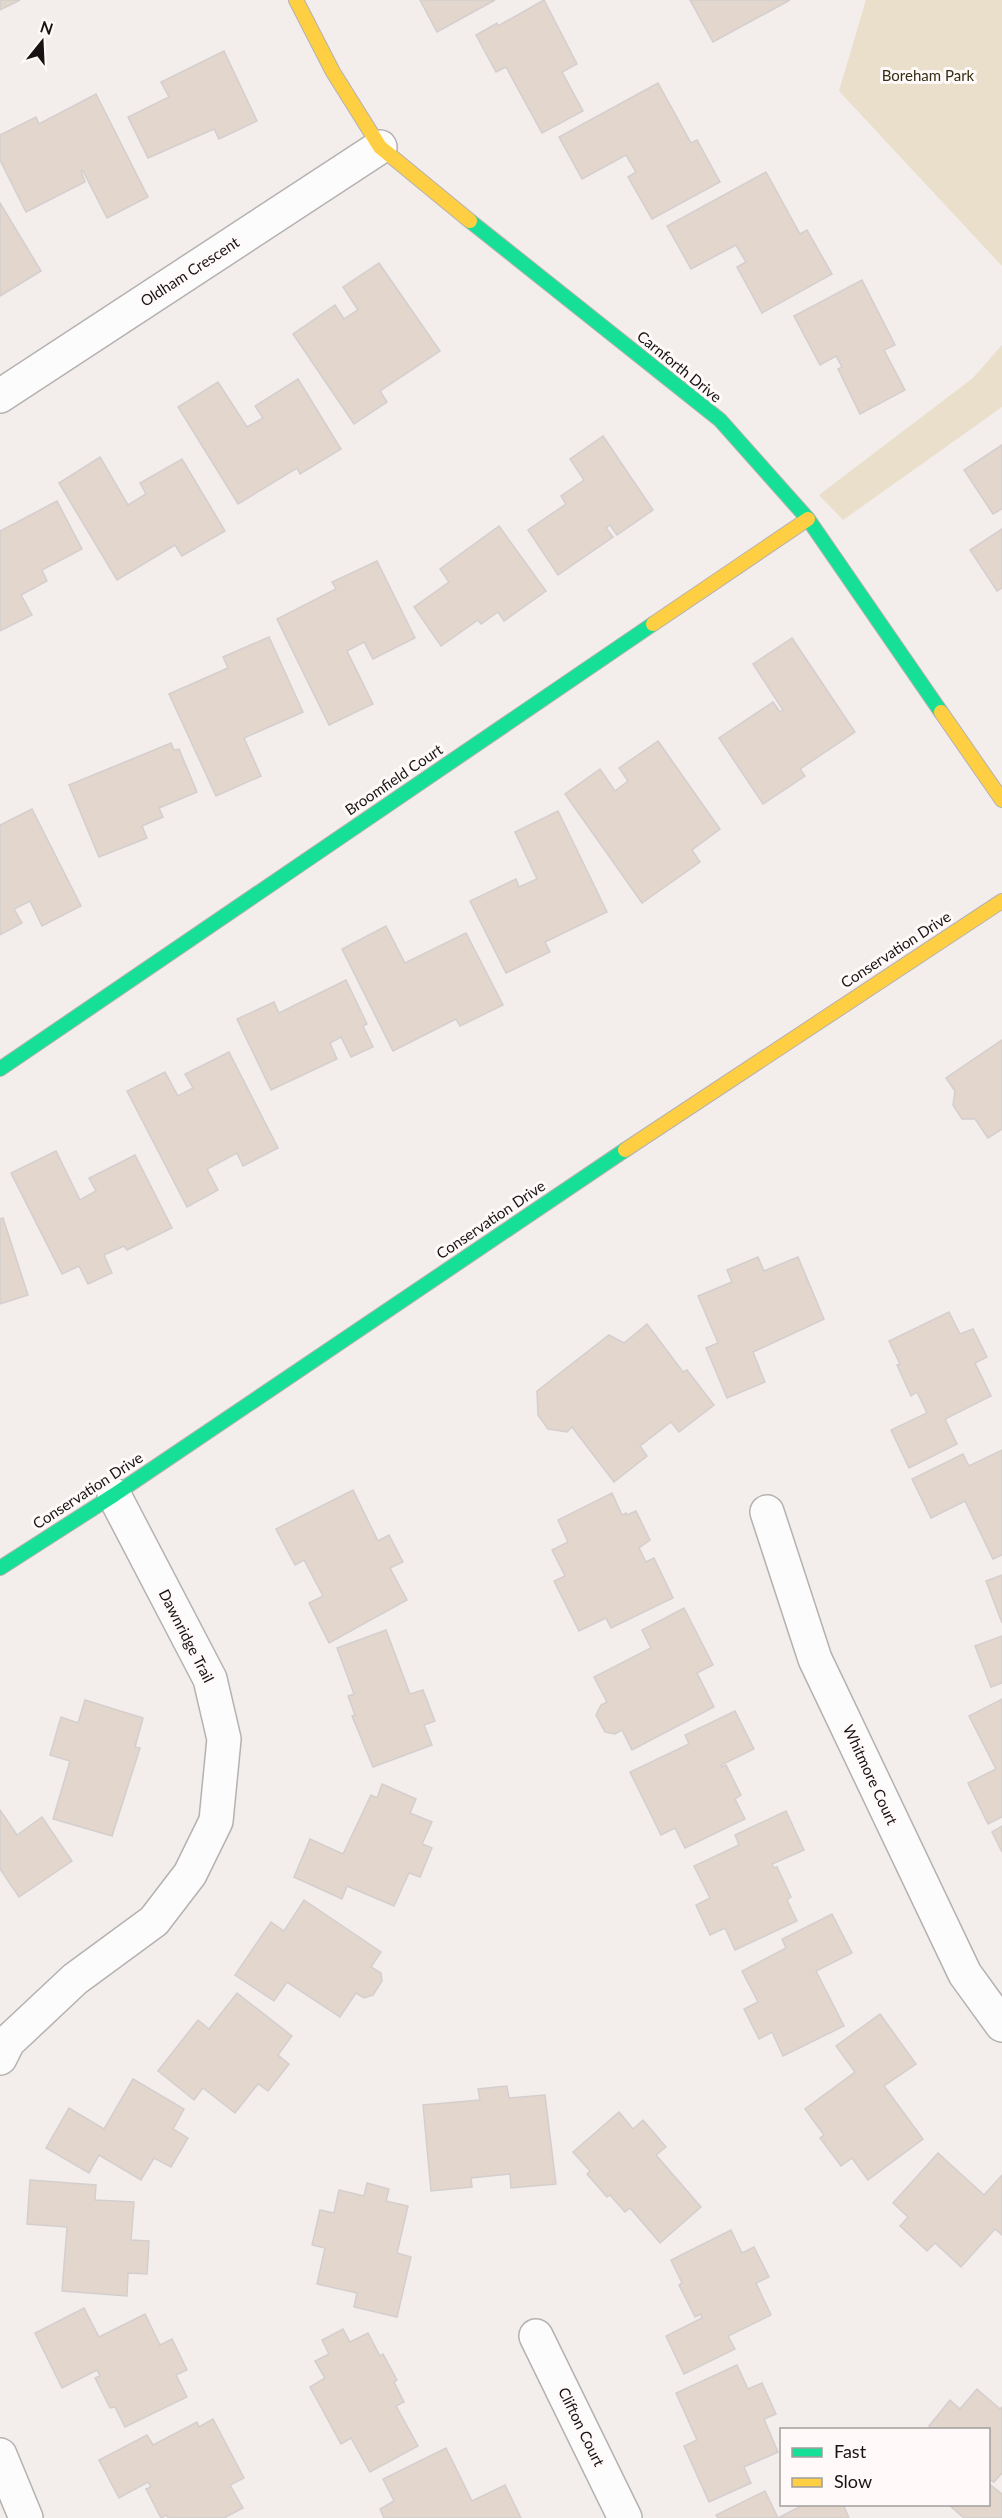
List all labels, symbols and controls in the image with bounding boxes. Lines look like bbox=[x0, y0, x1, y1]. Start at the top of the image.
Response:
north arrow bbox=[12, 12, 72, 72]
text: N bbox=[38, 16, 56, 38]
park label: Boreham Park bbox=[882, 66, 975, 84]
street label: Oldham Crescent bbox=[137, 232, 243, 310]
street label: Carnforth Drive bbox=[634, 327, 726, 406]
street label: Broomfield Court bbox=[341, 740, 446, 818]
street label: Conservation Drive bbox=[837, 907, 954, 991]
street label: Conservation Drive bbox=[433, 1176, 548, 1262]
street label: Conservation Drive bbox=[29, 1448, 146, 1532]
street label: Dawnridge Trail bbox=[156, 1586, 218, 1685]
street label: Whitmore Court bbox=[840, 1722, 902, 1828]
street label: Clifton Court bbox=[555, 2384, 609, 2470]
legend bbox=[780, 2428, 990, 2506]
text: Fast bbox=[834, 2440, 867, 2462]
text: Slow bbox=[834, 2470, 872, 2492]

